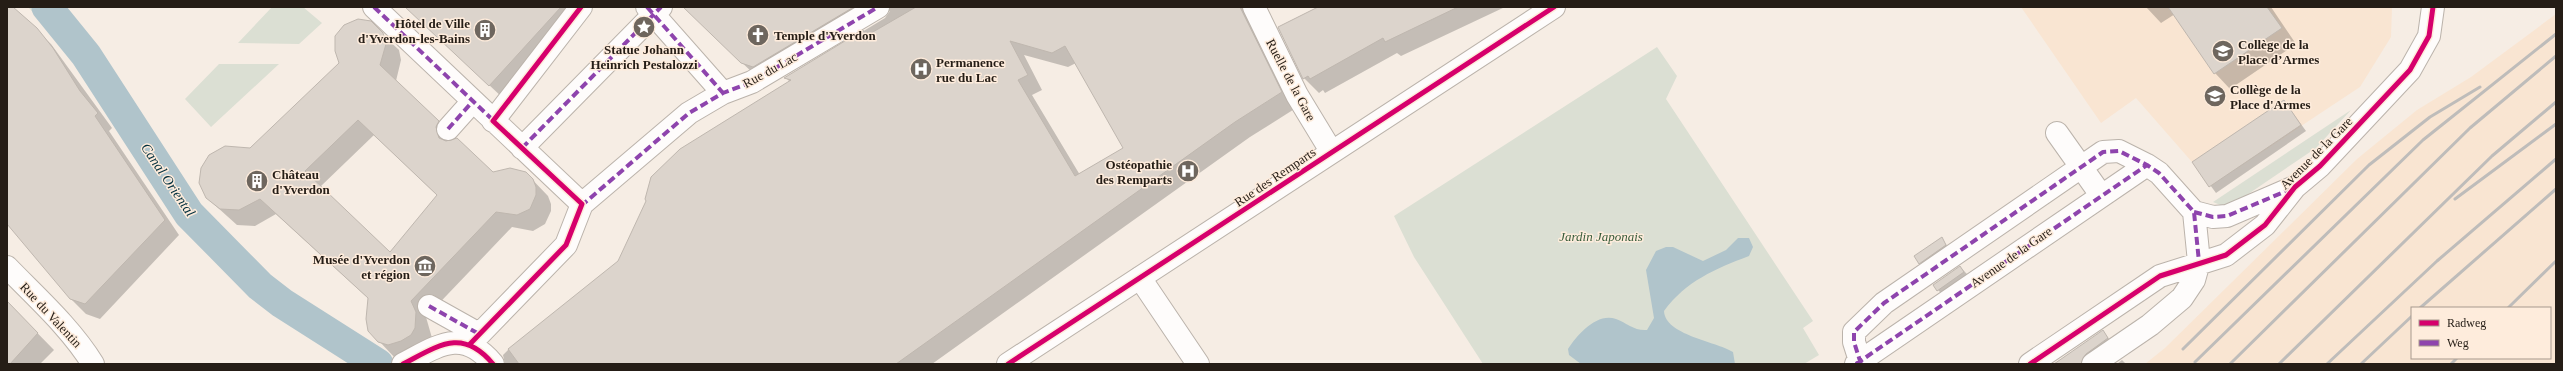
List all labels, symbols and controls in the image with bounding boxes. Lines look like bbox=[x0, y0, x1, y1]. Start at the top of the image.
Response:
place icon: Statue Johann Heinrich Pestalozzi bbox=[631, 14, 657, 40]
place label: Hôtel de Ville d'Yverdon-les-Bains bbox=[358, 16, 470, 46]
building icon: Hôtel de Ville d'Yverdon-les-Bains bbox=[472, 17, 498, 43]
church icon: Temple d'Yverdon bbox=[745, 22, 771, 48]
place label: Temple d'Yverdon bbox=[774, 28, 876, 43]
street label: Ruelle de la Gare bbox=[1263, 36, 1319, 124]
place label: Collège de la Place d’Armes bbox=[2238, 37, 2319, 67]
school or university icon: Collège de la Place d’Armes bbox=[2210, 38, 2236, 64]
place label: Statue Johann Heinrich Pestalozzi bbox=[590, 42, 698, 72]
street label: Rue du Lac bbox=[740, 49, 800, 91]
place label: Permanence rue du Lac bbox=[936, 55, 1005, 85]
hospital icon: Permanence rue du Lac bbox=[908, 56, 934, 82]
place label: Collège de la Place d'Armes bbox=[2230, 82, 2311, 112]
school or university icon: Collège de la Place d'Armes bbox=[2202, 83, 2228, 109]
street label: Avenue de la Gare bbox=[2277, 114, 2355, 192]
water label: Canal Oriental bbox=[138, 141, 198, 220]
street label: Rue des Remparts bbox=[1232, 144, 1318, 210]
place label: Ostéopathie des Remparts bbox=[1096, 157, 1172, 187]
hospital icon: Ostéopathie des Remparts bbox=[1175, 158, 1201, 184]
place label: Château d'Yverdon bbox=[272, 167, 331, 197]
building icon: Château d'Yverdon bbox=[244, 168, 270, 194]
street label: Avenue de la Gare bbox=[1967, 223, 2055, 291]
park label: Jardin Japonais bbox=[1559, 229, 1643, 244]
place label: Musée d'Yverdon et région bbox=[313, 252, 411, 282]
museum icon: Musée d'Yverdon et région bbox=[412, 253, 438, 279]
street label: Rue du Valentin bbox=[17, 279, 85, 351]
legend bbox=[2411, 307, 2551, 359]
text: Radweg bbox=[2447, 316, 2486, 330]
text: Weg bbox=[2447, 336, 2469, 350]

